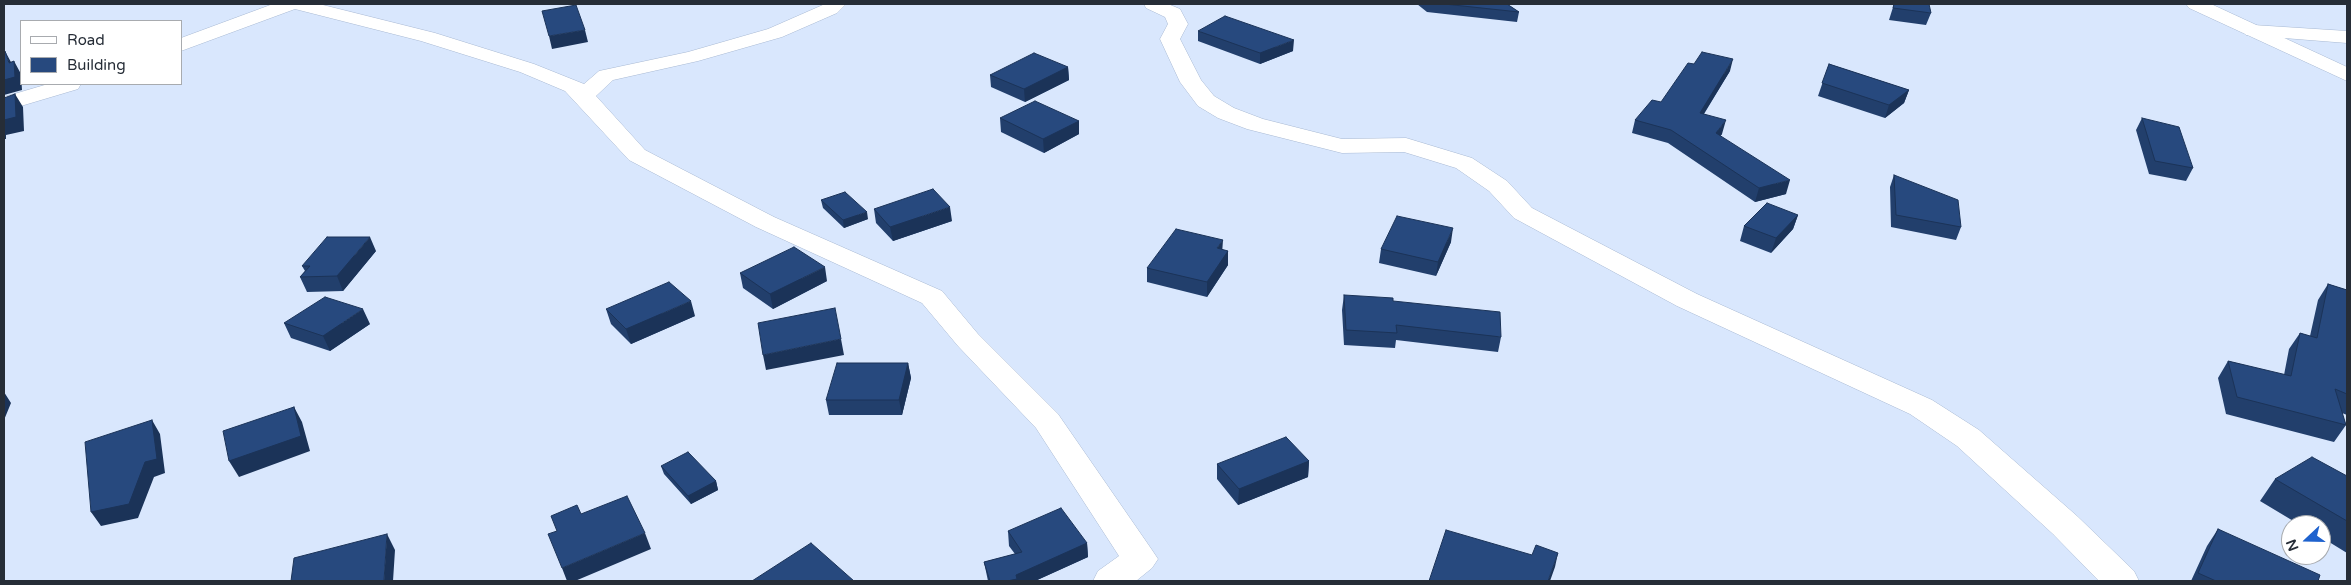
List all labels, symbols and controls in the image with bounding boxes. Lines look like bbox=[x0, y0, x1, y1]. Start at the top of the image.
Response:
legend bbox=[20, 20, 182, 85]
text: Road bbox=[67, 31, 105, 49]
text: Building bbox=[67, 56, 126, 74]
north arrow bbox=[2281, 515, 2331, 565]
text: N bbox=[2283, 537, 2302, 553]

